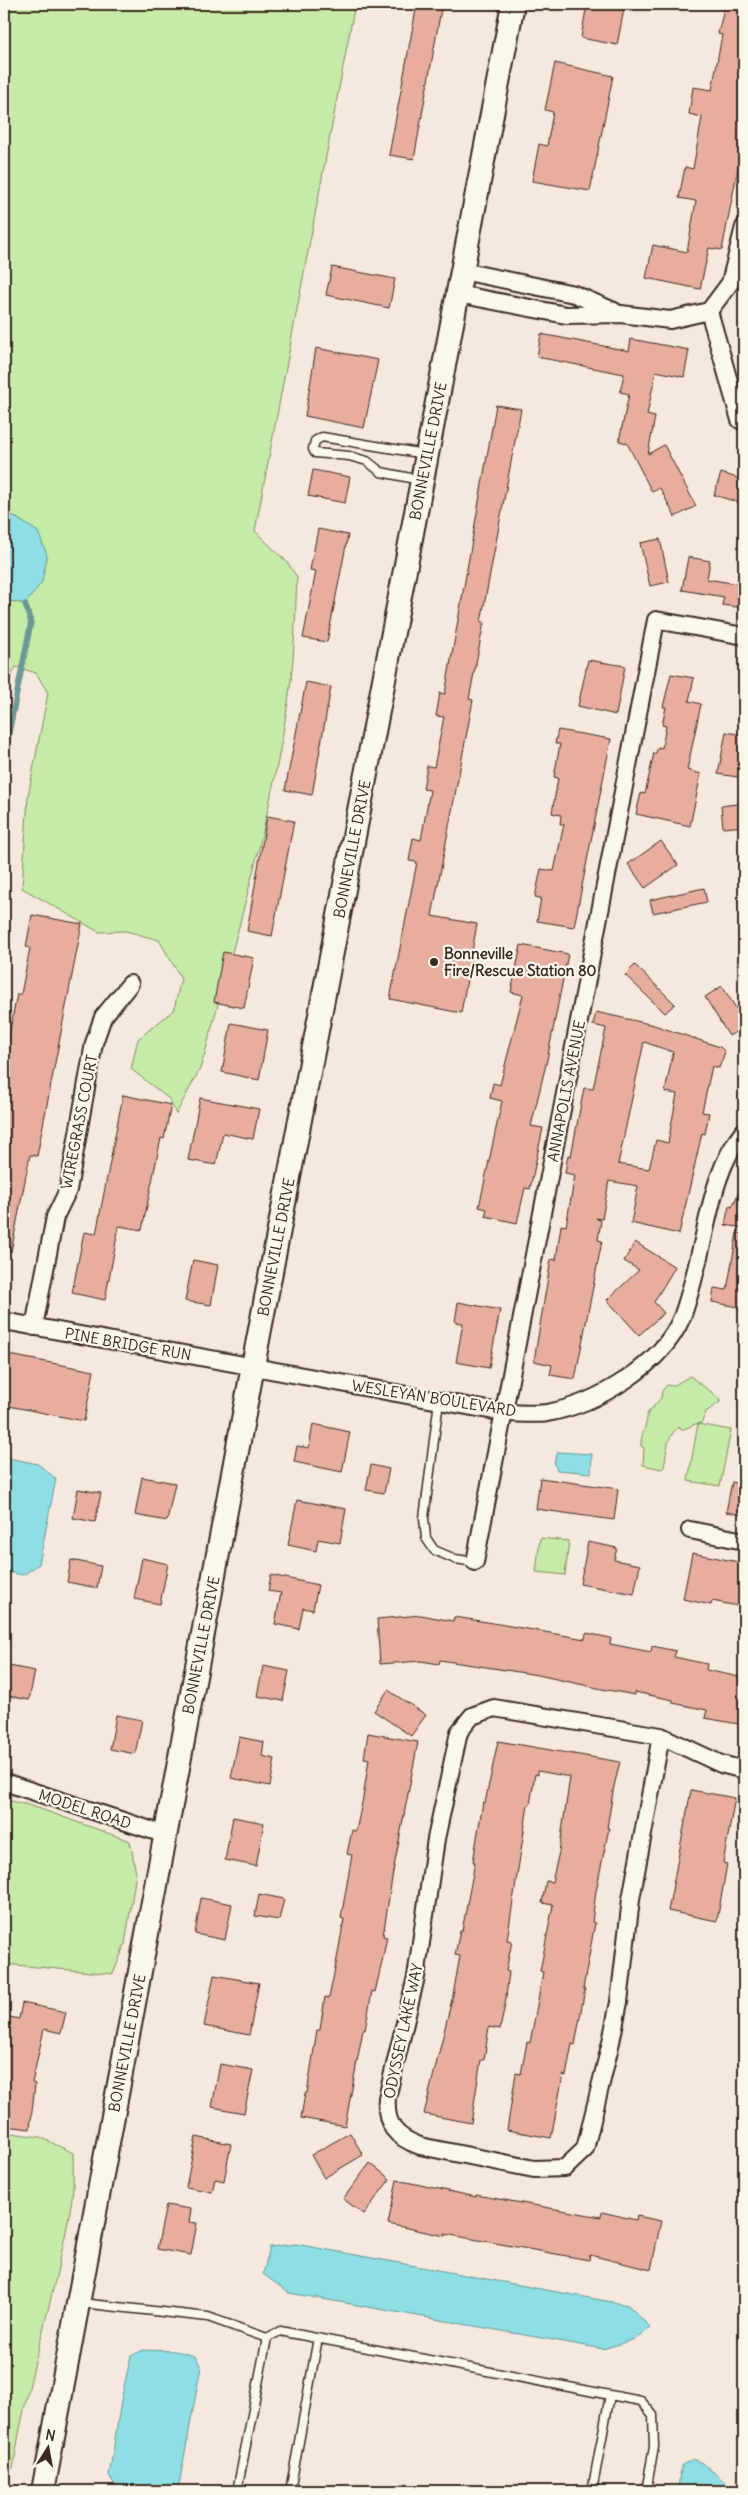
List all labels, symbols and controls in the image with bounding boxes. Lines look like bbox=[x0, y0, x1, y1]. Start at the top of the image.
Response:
street label: BONNEVILLE DRIVE bbox=[405, 380, 451, 522]
street label: BONNEVILLE DRIVE bbox=[329, 778, 375, 920]
place label: Bonneville Fire/Rescue Station 80 bbox=[444, 944, 597, 980]
marker: Bonneville Fire/Rescue Station 80 bbox=[428, 956, 440, 968]
street label: ANNAPOLIS AVENUE bbox=[543, 1018, 589, 1164]
street label: WIREGRASS COURT bbox=[57, 1053, 101, 1191]
street label: BONNEVILLE DRIVE bbox=[253, 1176, 299, 1318]
street label: PINE BRIDGE RUN bbox=[63, 1324, 193, 1364]
street label: WESLEYAN BOULEVARD bbox=[350, 1376, 518, 1420]
street label: BONNEVILLE DRIVE bbox=[178, 1574, 224, 1716]
street label: MODEL ROAD bbox=[36, 1785, 134, 1833]
street label: ODYSSEY LAKE WAY bbox=[379, 1961, 427, 2100]
street label: BONNEVILLE DRIVE bbox=[104, 1972, 150, 2114]
north arrow bbox=[22, 2422, 72, 2472]
text: N bbox=[44, 2425, 57, 2445]

